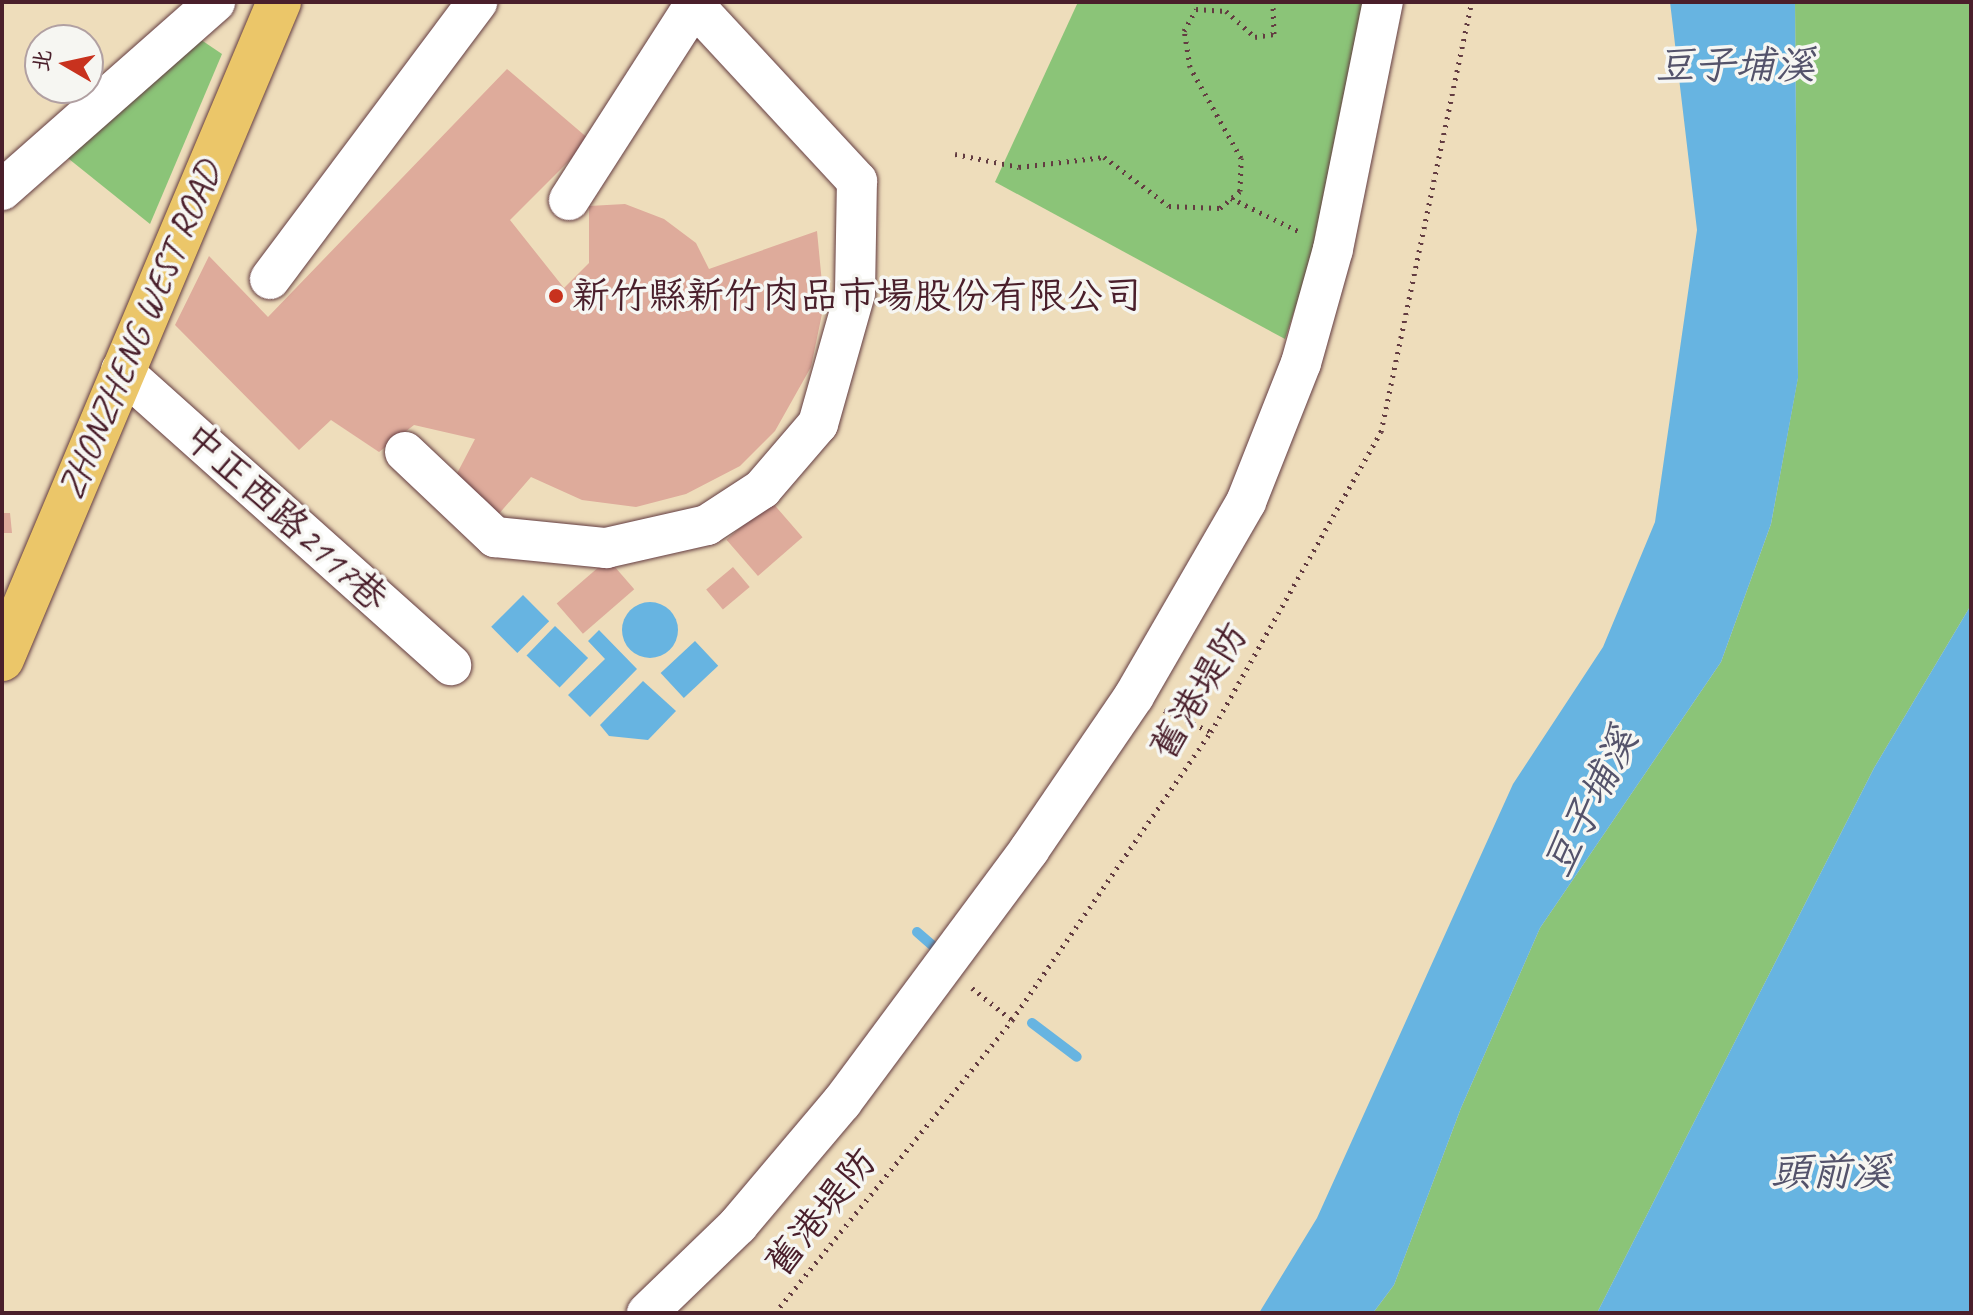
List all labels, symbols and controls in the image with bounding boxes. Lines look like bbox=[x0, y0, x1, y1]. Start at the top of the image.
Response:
north arrow bbox=[24, 24, 104, 104]
water label: 豆子埔溪 bbox=[1655, 41, 1815, 89]
text: 北 bbox=[27, 48, 58, 74]
street label: ZHONZHENG WEST ROAD bbox=[47, 154, 231, 506]
place label: 新竹縣新竹肉品市場股份有限公司 bbox=[572, 273, 1142, 319]
marker: 新竹縣新竹肉品市場股份有限公司 bbox=[547, 287, 565, 305]
street label: 中正西路2117巷 bbox=[175, 414, 397, 620]
street label: 舊港堤防 bbox=[1140, 614, 1258, 768]
water label: 豆子埔溪 bbox=[1532, 720, 1648, 884]
street label: 舊港堤防 bbox=[755, 1139, 887, 1285]
water label: 頭前溪 bbox=[1771, 1148, 1891, 1196]

